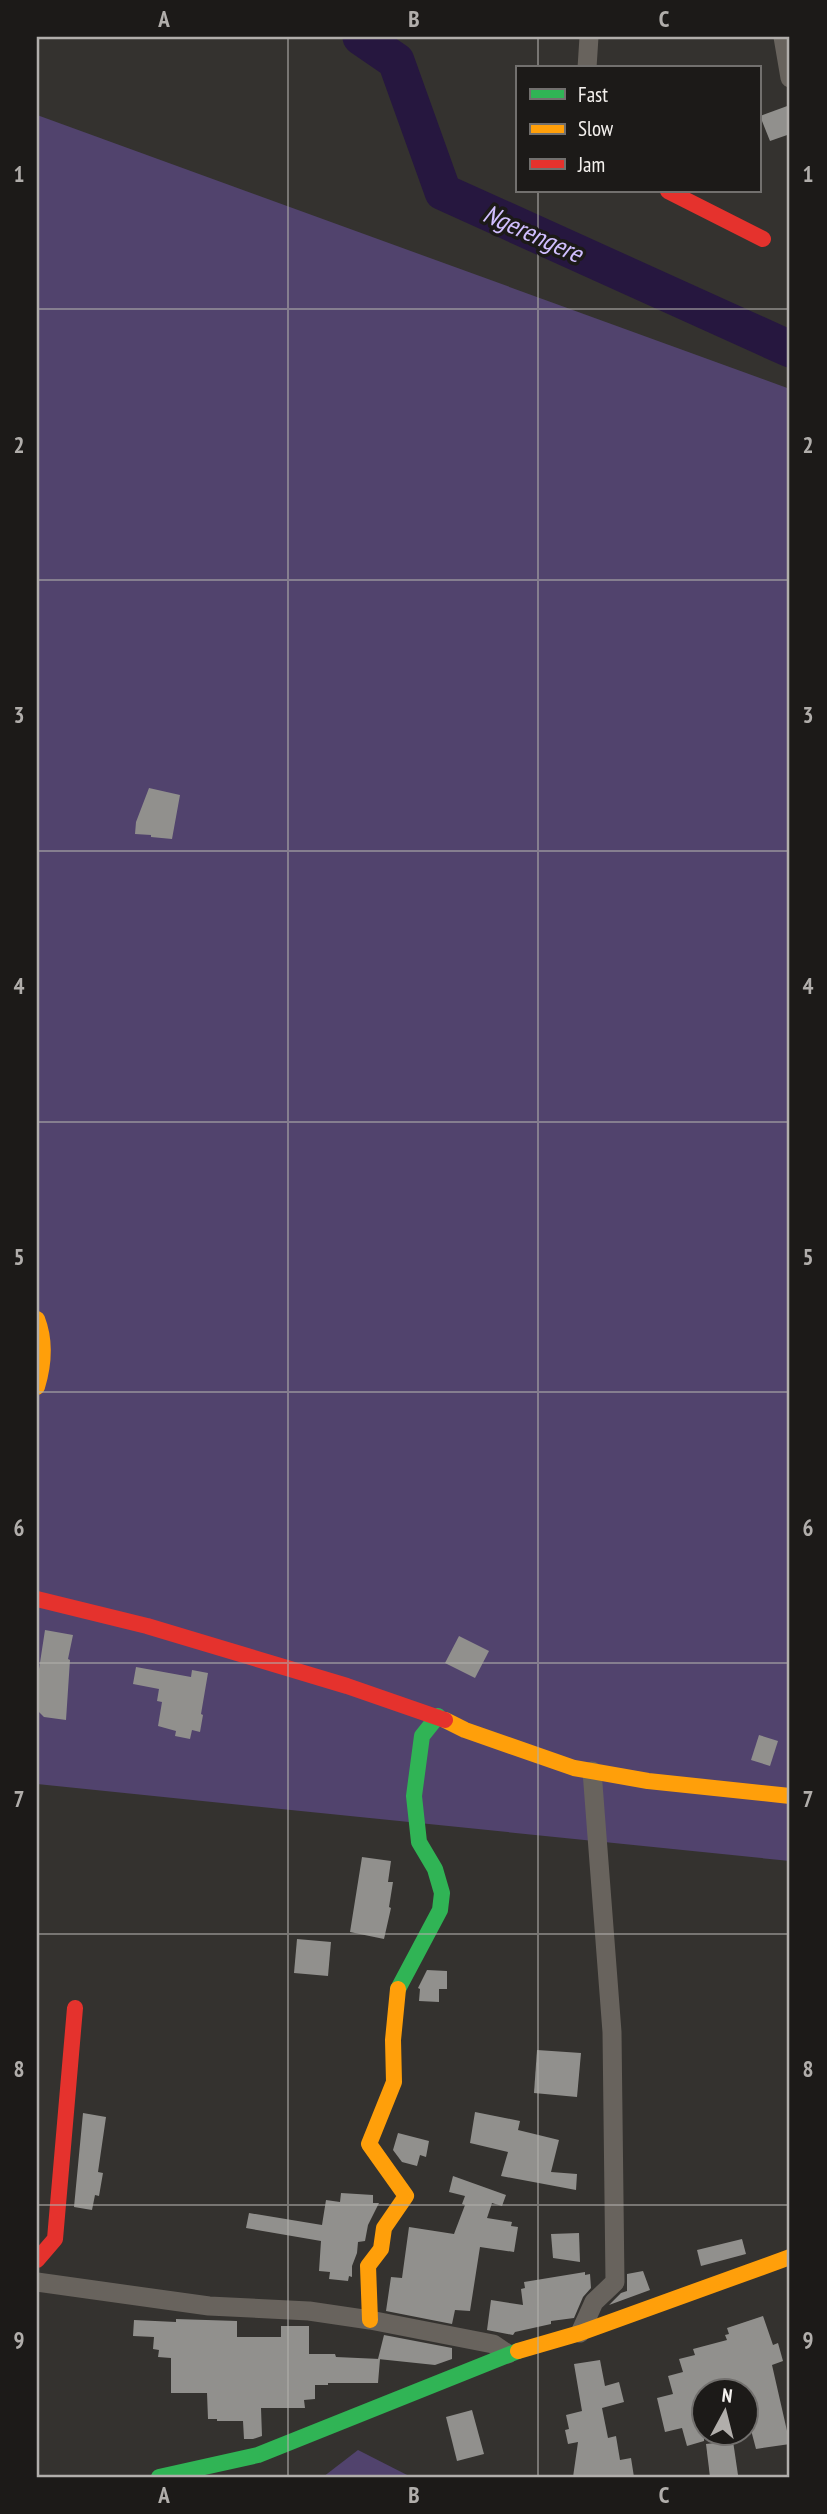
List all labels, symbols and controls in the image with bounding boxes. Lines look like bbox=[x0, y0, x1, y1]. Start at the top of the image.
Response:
text: A bbox=[157, 4, 170, 33]
text: B bbox=[408, 4, 420, 33]
text: C bbox=[659, 4, 670, 33]
legend bbox=[516, 66, 760, 192]
text: Fast bbox=[578, 81, 608, 108]
text: Slow bbox=[578, 115, 614, 142]
text: Jam bbox=[577, 151, 605, 178]
text: 1 bbox=[14, 159, 25, 188]
text: 1 bbox=[803, 159, 814, 188]
water label: Ngerengere bbox=[478, 197, 590, 270]
text: 2 bbox=[14, 430, 25, 459]
text: 2 bbox=[803, 430, 814, 459]
text: 3 bbox=[14, 700, 25, 729]
text: 3 bbox=[803, 700, 814, 729]
text: 4 bbox=[14, 971, 25, 1000]
text: 4 bbox=[803, 971, 814, 1000]
text: 5 bbox=[14, 1242, 25, 1271]
text: 5 bbox=[803, 1242, 814, 1271]
text: 6 bbox=[14, 1513, 25, 1542]
text: 6 bbox=[803, 1513, 814, 1542]
text: 7 bbox=[14, 1784, 25, 1813]
text: 7 bbox=[803, 1784, 814, 1813]
text: 8 bbox=[14, 2054, 25, 2083]
text: 8 bbox=[803, 2054, 814, 2083]
text: 9 bbox=[14, 2325, 25, 2354]
text: 9 bbox=[803, 2325, 814, 2354]
north arrow bbox=[690, 2378, 760, 2448]
text: N bbox=[721, 2383, 734, 2408]
text: A bbox=[157, 2480, 170, 2509]
text: B bbox=[408, 2480, 420, 2509]
text: C bbox=[659, 2480, 670, 2509]

